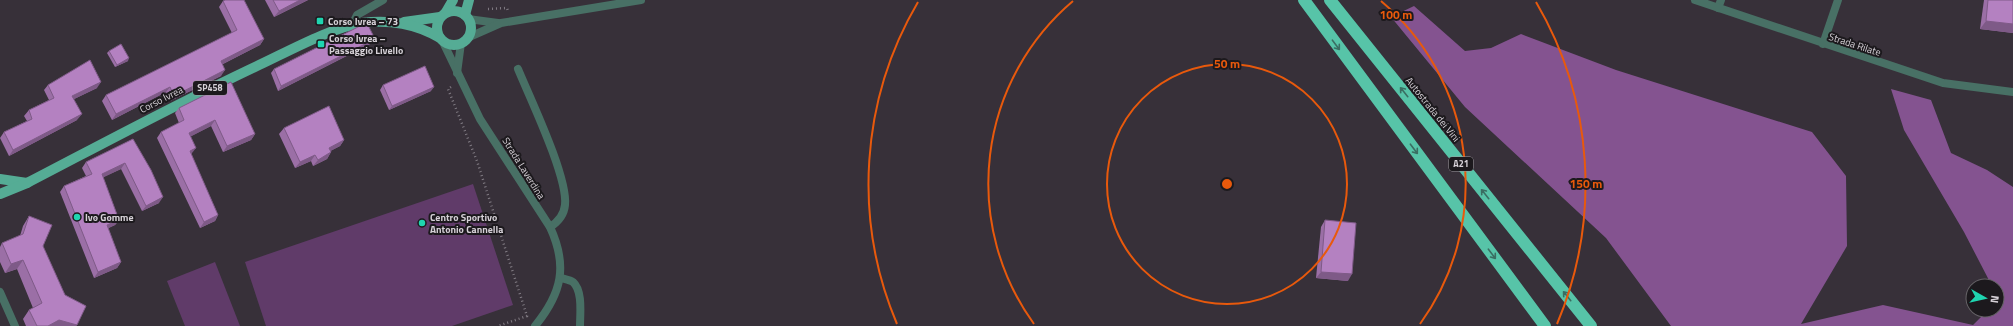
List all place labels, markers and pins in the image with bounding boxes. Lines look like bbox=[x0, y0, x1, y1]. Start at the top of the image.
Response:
place label: Corso Ivrea – 73 bbox=[328, 14, 398, 29]
marker: Corso Ivrea – 73 bbox=[315, 16, 325, 26]
place label: Corso Ivrea – Passaggio Livello bbox=[329, 31, 403, 58]
marker: Corso Ivrea – Passaggio Livello bbox=[316, 39, 326, 49]
centre of rings bbox=[1220, 177, 1234, 191]
place label: Ivo Gomme bbox=[85, 210, 134, 225]
place label: Centro Sportivo Antonio Cannella bbox=[430, 210, 503, 237]
marker: Ivo Gomme bbox=[72, 212, 82, 222]
marker: Centro Sportivo Antonio Cannella bbox=[417, 218, 427, 228]

